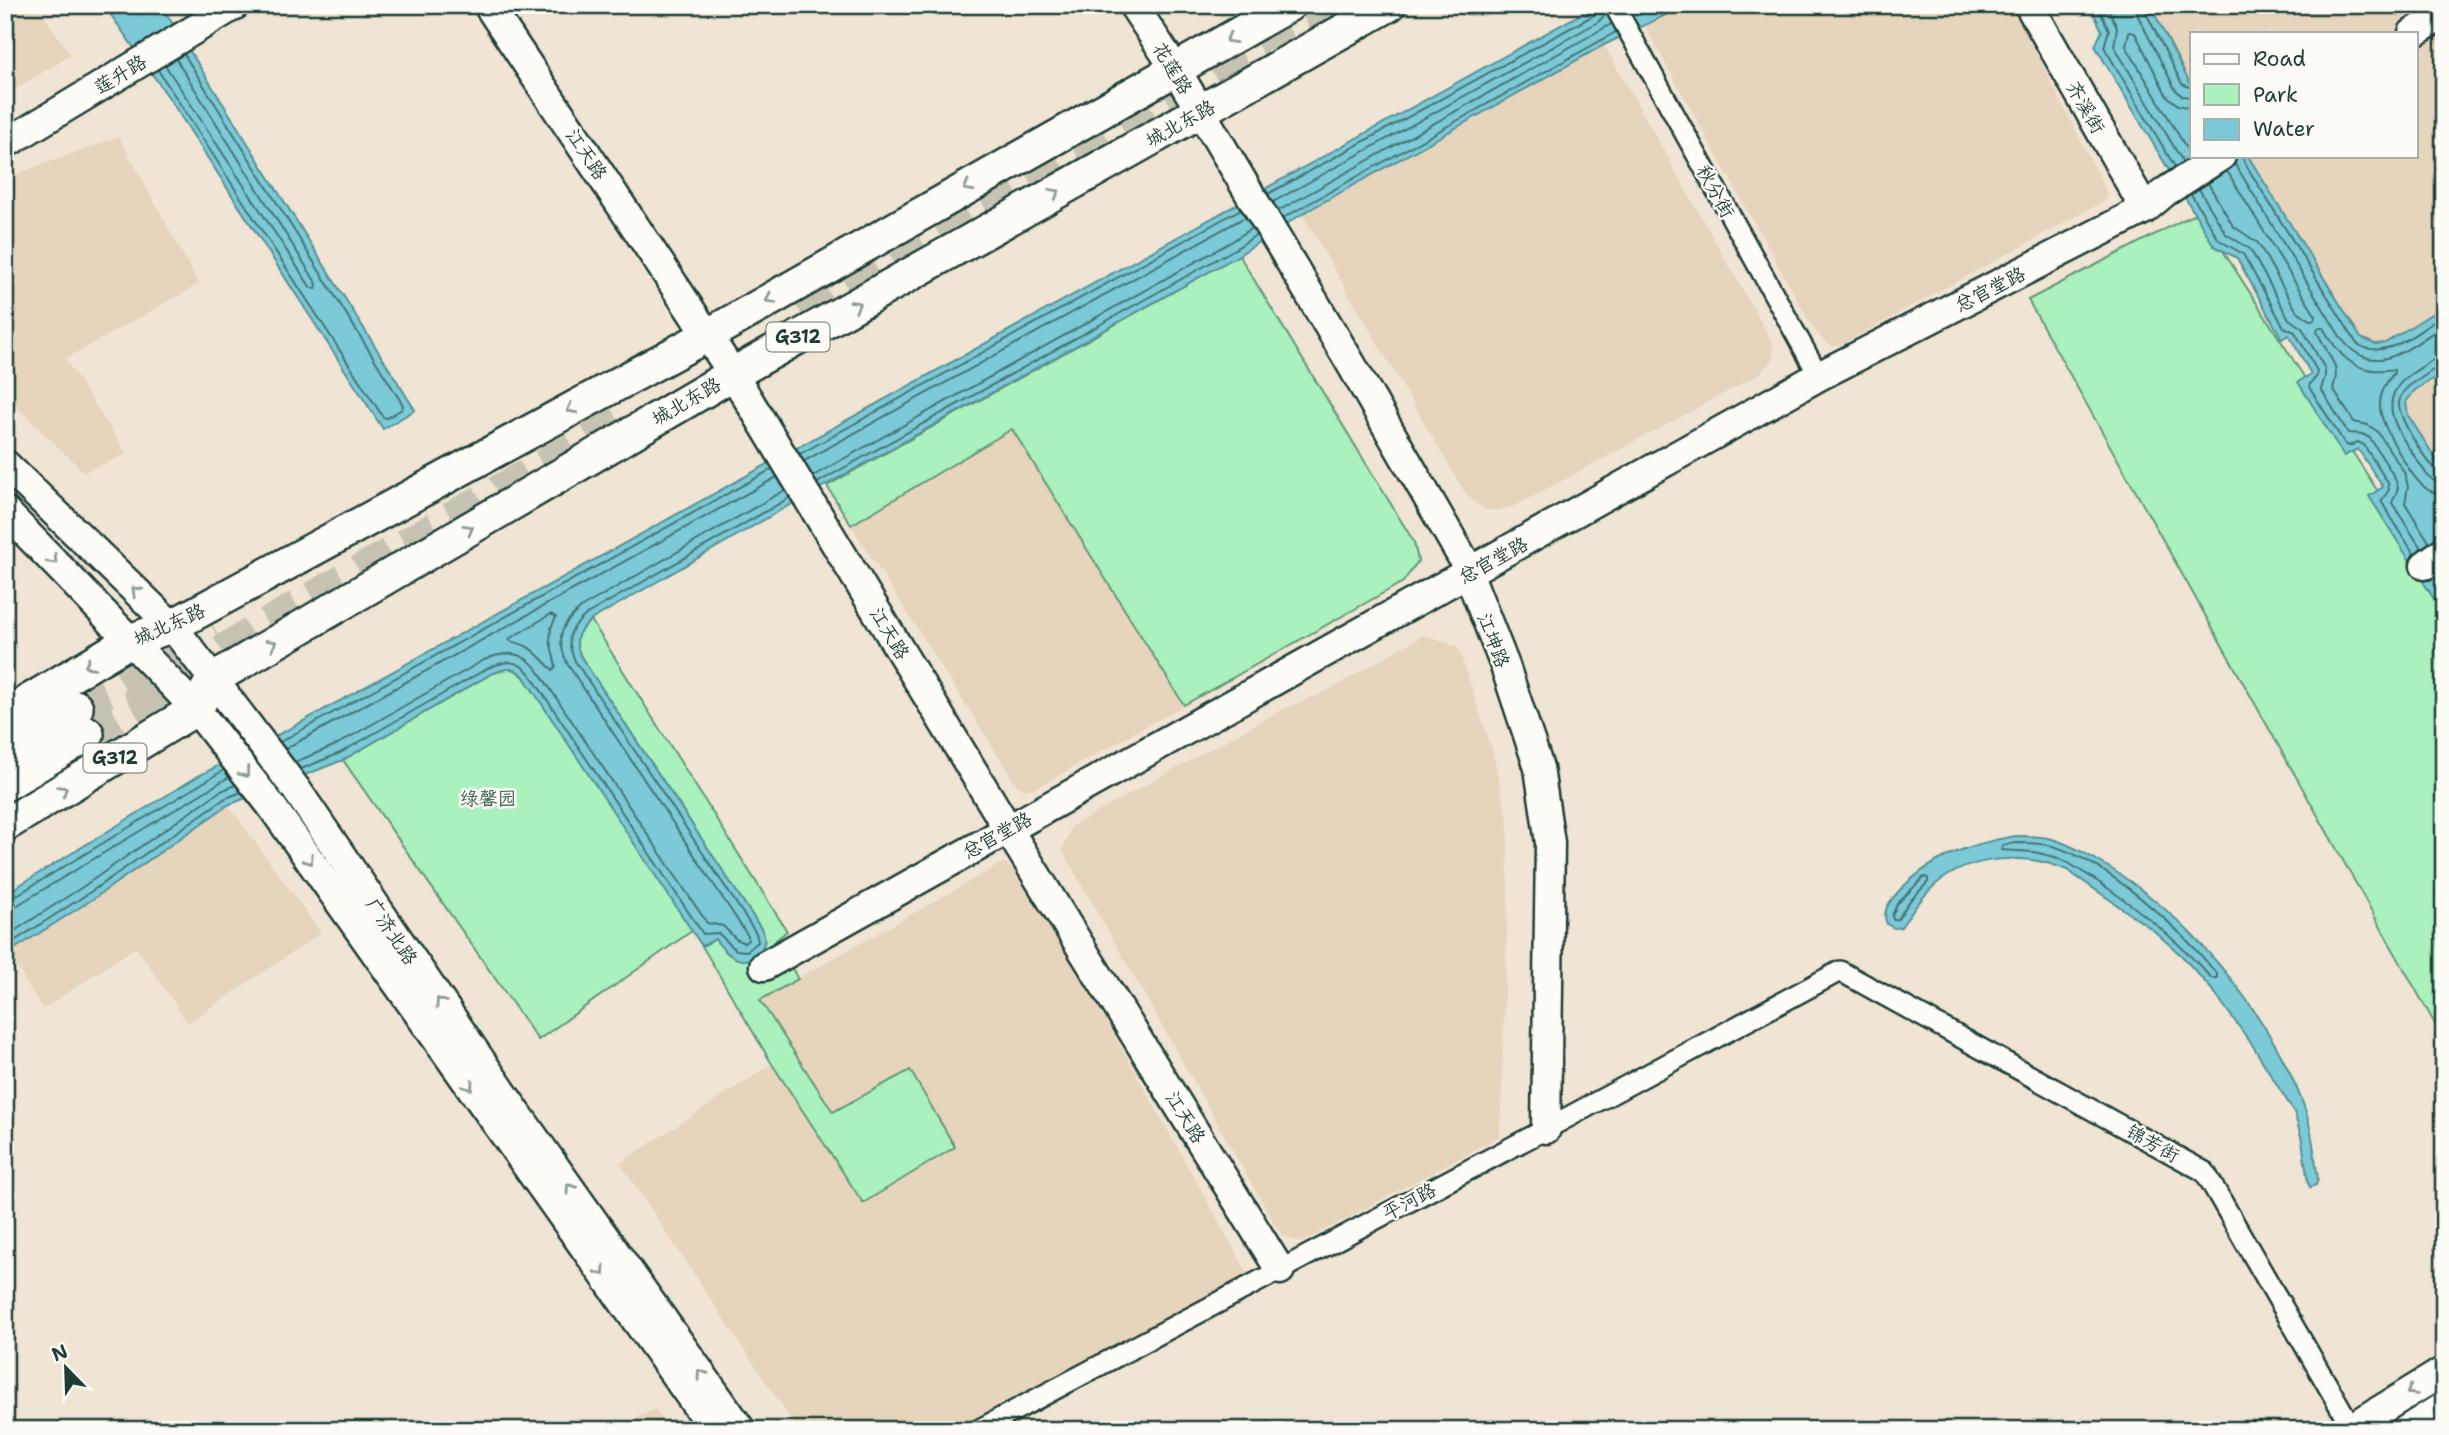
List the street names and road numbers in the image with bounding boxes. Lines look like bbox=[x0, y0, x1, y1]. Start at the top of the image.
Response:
street label: 花莲路 bbox=[1147, 37, 1198, 99]
street label: 莲升路 bbox=[89, 49, 151, 100]
street label: 齐溪街 bbox=[2060, 76, 2111, 138]
street label: 城北东路 bbox=[1141, 94, 1220, 153]
street label: 江天路 bbox=[560, 124, 613, 185]
street label: 秋分街 bbox=[1691, 160, 1740, 222]
street label: 总官堂路 bbox=[1951, 261, 2030, 318]
road number: G312 bbox=[766, 323, 830, 352]
street label: 城北东路 bbox=[647, 372, 725, 431]
street label: 总官堂路 bbox=[1454, 531, 1533, 590]
street label: 城北东路 bbox=[129, 598, 209, 651]
street label: 江天路 bbox=[864, 602, 915, 664]
street label: 江坤路 bbox=[1472, 609, 1515, 671]
road number: G312 bbox=[83, 744, 146, 772]
street label: 总官堂路 bbox=[958, 806, 1037, 865]
street label: 广济北路 bbox=[360, 893, 423, 970]
street label: 江天路 bbox=[1160, 1086, 1211, 1148]
street label: 锦芳街 bbox=[2122, 1119, 2184, 1168]
street label: 平河路 bbox=[1378, 1177, 1440, 1226]

